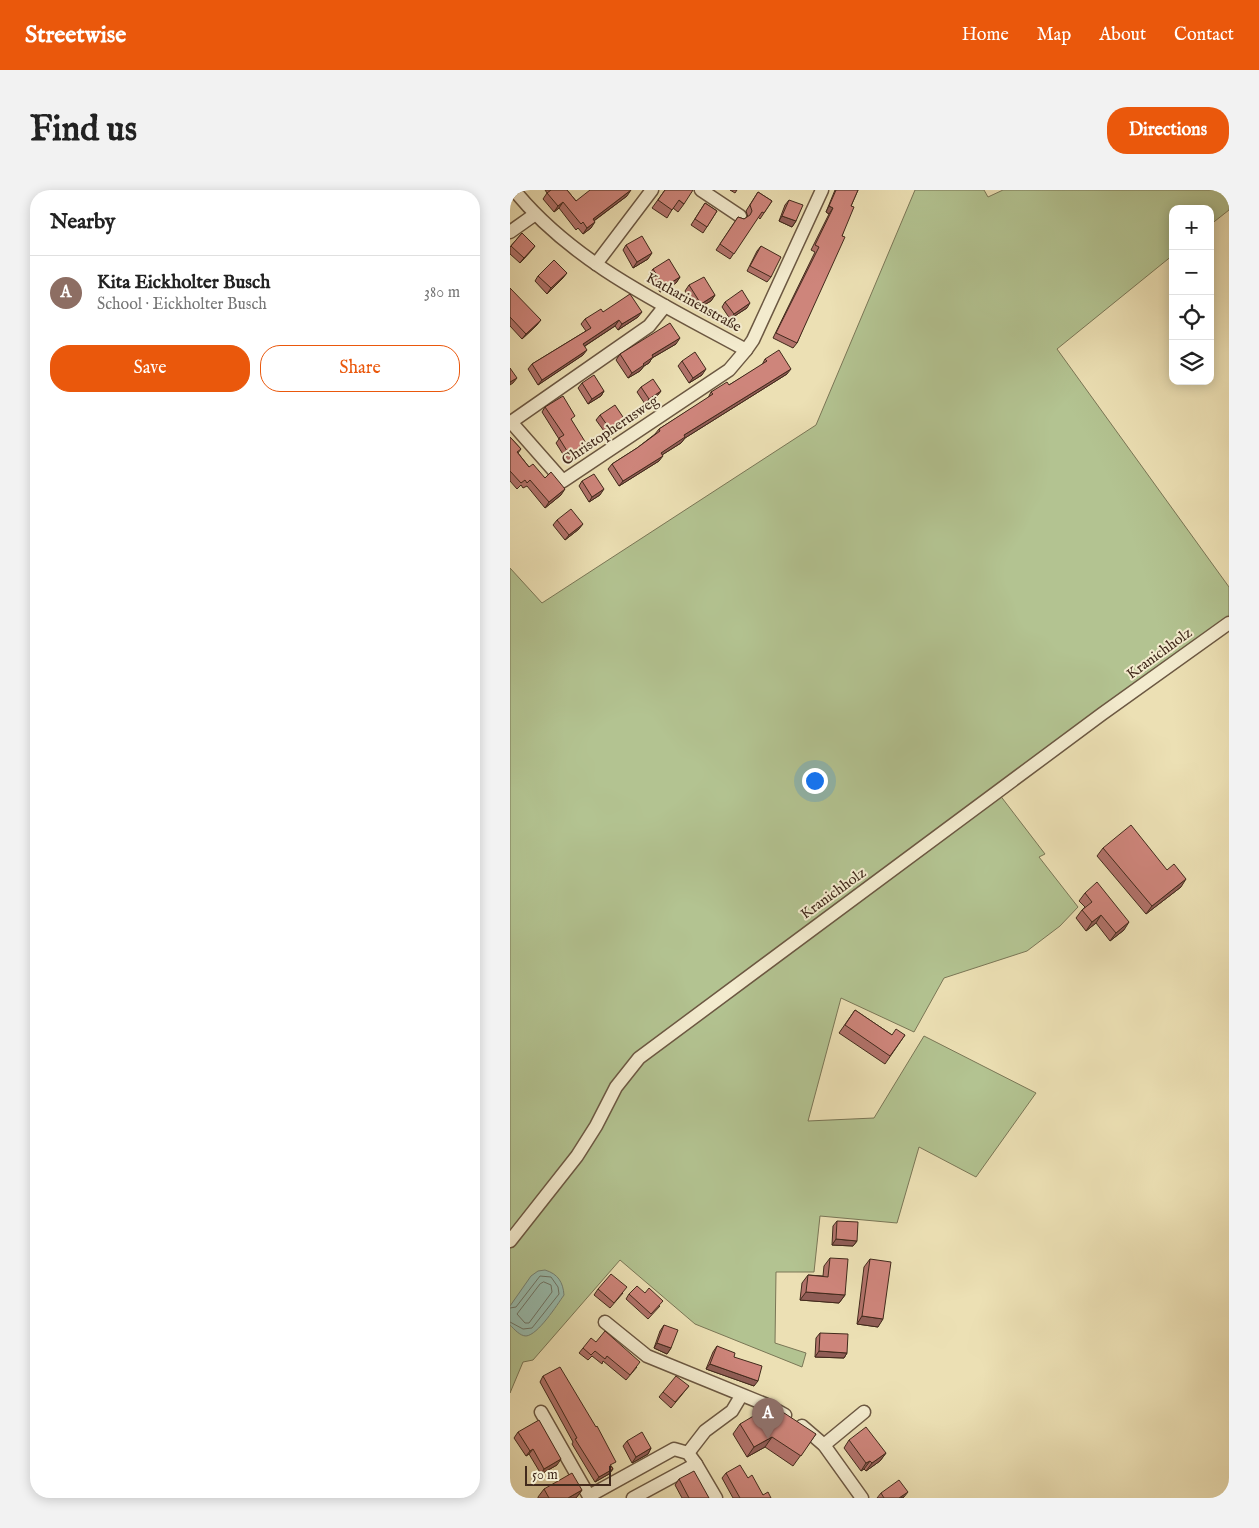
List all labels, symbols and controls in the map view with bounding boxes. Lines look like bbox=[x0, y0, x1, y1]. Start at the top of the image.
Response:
text: Streetwise bbox=[25, 20, 126, 51]
text: Home bbox=[962, 24, 1009, 47]
text: Map bbox=[1037, 24, 1071, 47]
text: About bbox=[1099, 24, 1146, 47]
text: Contact bbox=[1174, 24, 1234, 47]
button: Directions bbox=[1107, 107, 1229, 154]
text: Find us bbox=[30, 108, 137, 153]
map controls bbox=[1169, 205, 1214, 385]
button: + bbox=[1169, 205, 1214, 250]
text: Nearby bbox=[50, 209, 115, 236]
button: − bbox=[1169, 250, 1214, 295]
street label: Katharinenstraße bbox=[643, 268, 745, 337]
text: Kita Eickholter Busch bbox=[97, 271, 270, 295]
text: A bbox=[61, 283, 71, 303]
text: 380 m bbox=[424, 283, 460, 303]
text: School · Eickholter Busch bbox=[97, 295, 267, 315]
button: locate bbox=[1169, 295, 1214, 340]
button: layers bbox=[1169, 340, 1214, 385]
button: Save bbox=[50, 345, 250, 392]
button: Share bbox=[260, 345, 460, 392]
street label: Christopherusweg bbox=[558, 390, 663, 470]
street label: Kranichholz bbox=[1123, 623, 1196, 683]
your location bbox=[802, 768, 828, 794]
street label: Kranichholz bbox=[797, 863, 870, 923]
pin: A bbox=[752, 1398, 784, 1439]
scale bar bbox=[525, 1463, 611, 1486]
text: 50 m bbox=[532, 1466, 558, 1484]

